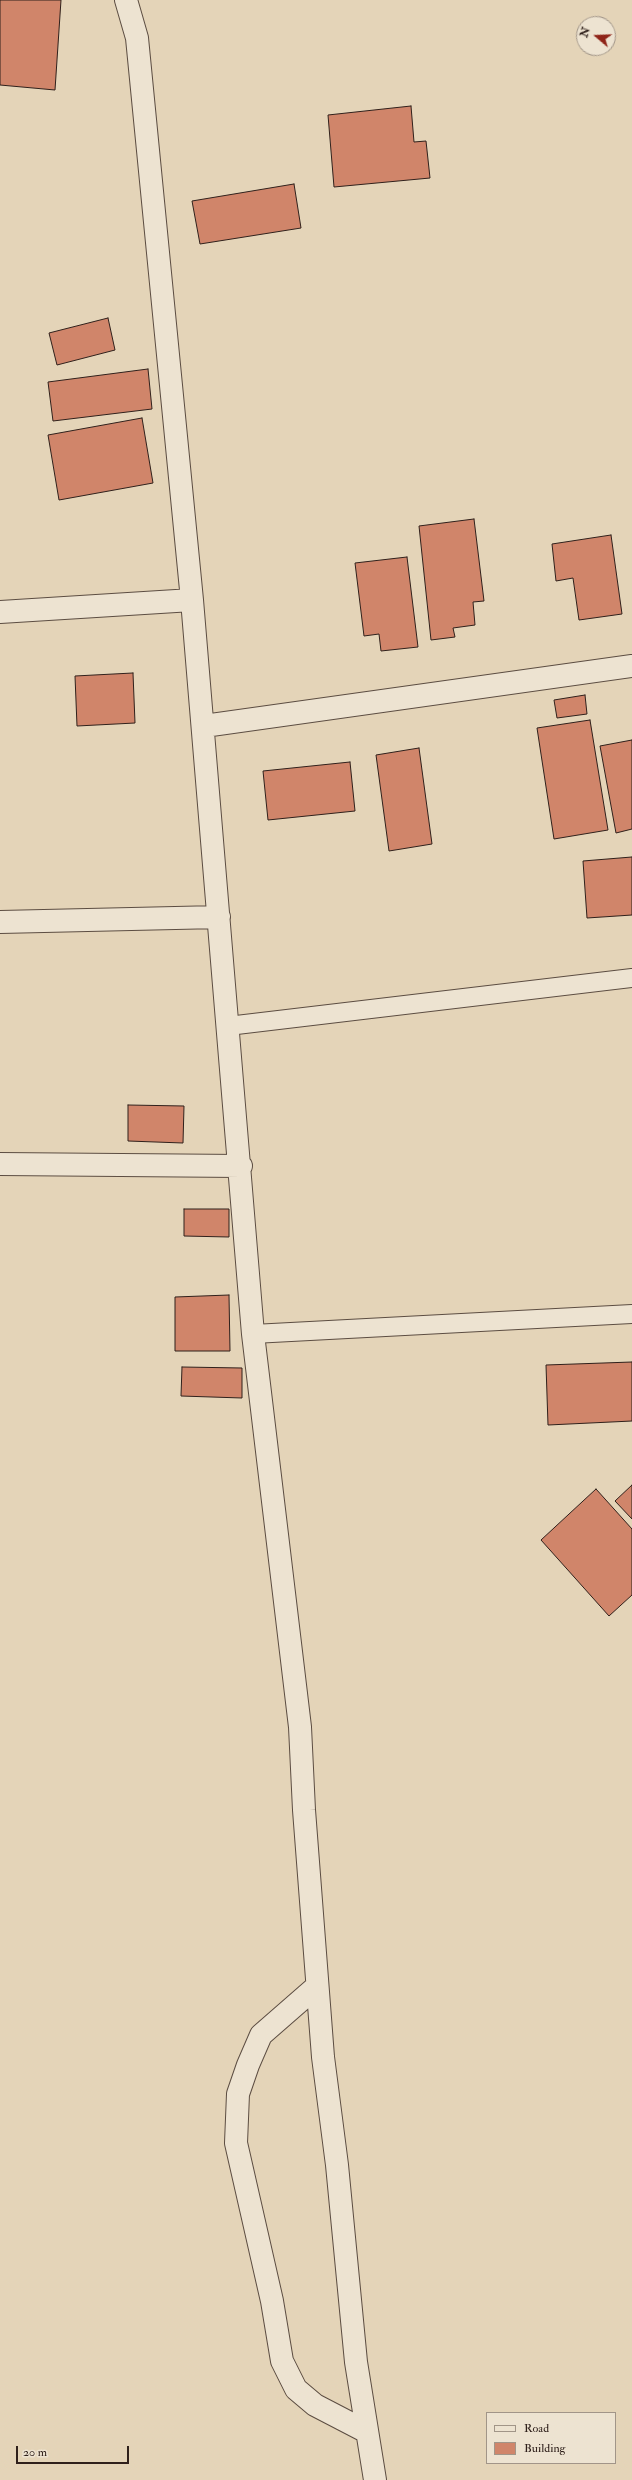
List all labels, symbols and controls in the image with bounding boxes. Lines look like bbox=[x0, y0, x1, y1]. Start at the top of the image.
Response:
north arrow bbox=[576, 16, 616, 56]
text: N bbox=[577, 25, 593, 39]
legend bbox=[486, 2412, 616, 2464]
text: Road bbox=[524, 2421, 549, 2436]
scale bar bbox=[18, 2438, 131, 2464]
text: Building bbox=[524, 2441, 565, 2456]
text: 20 m bbox=[23, 2445, 47, 2460]

